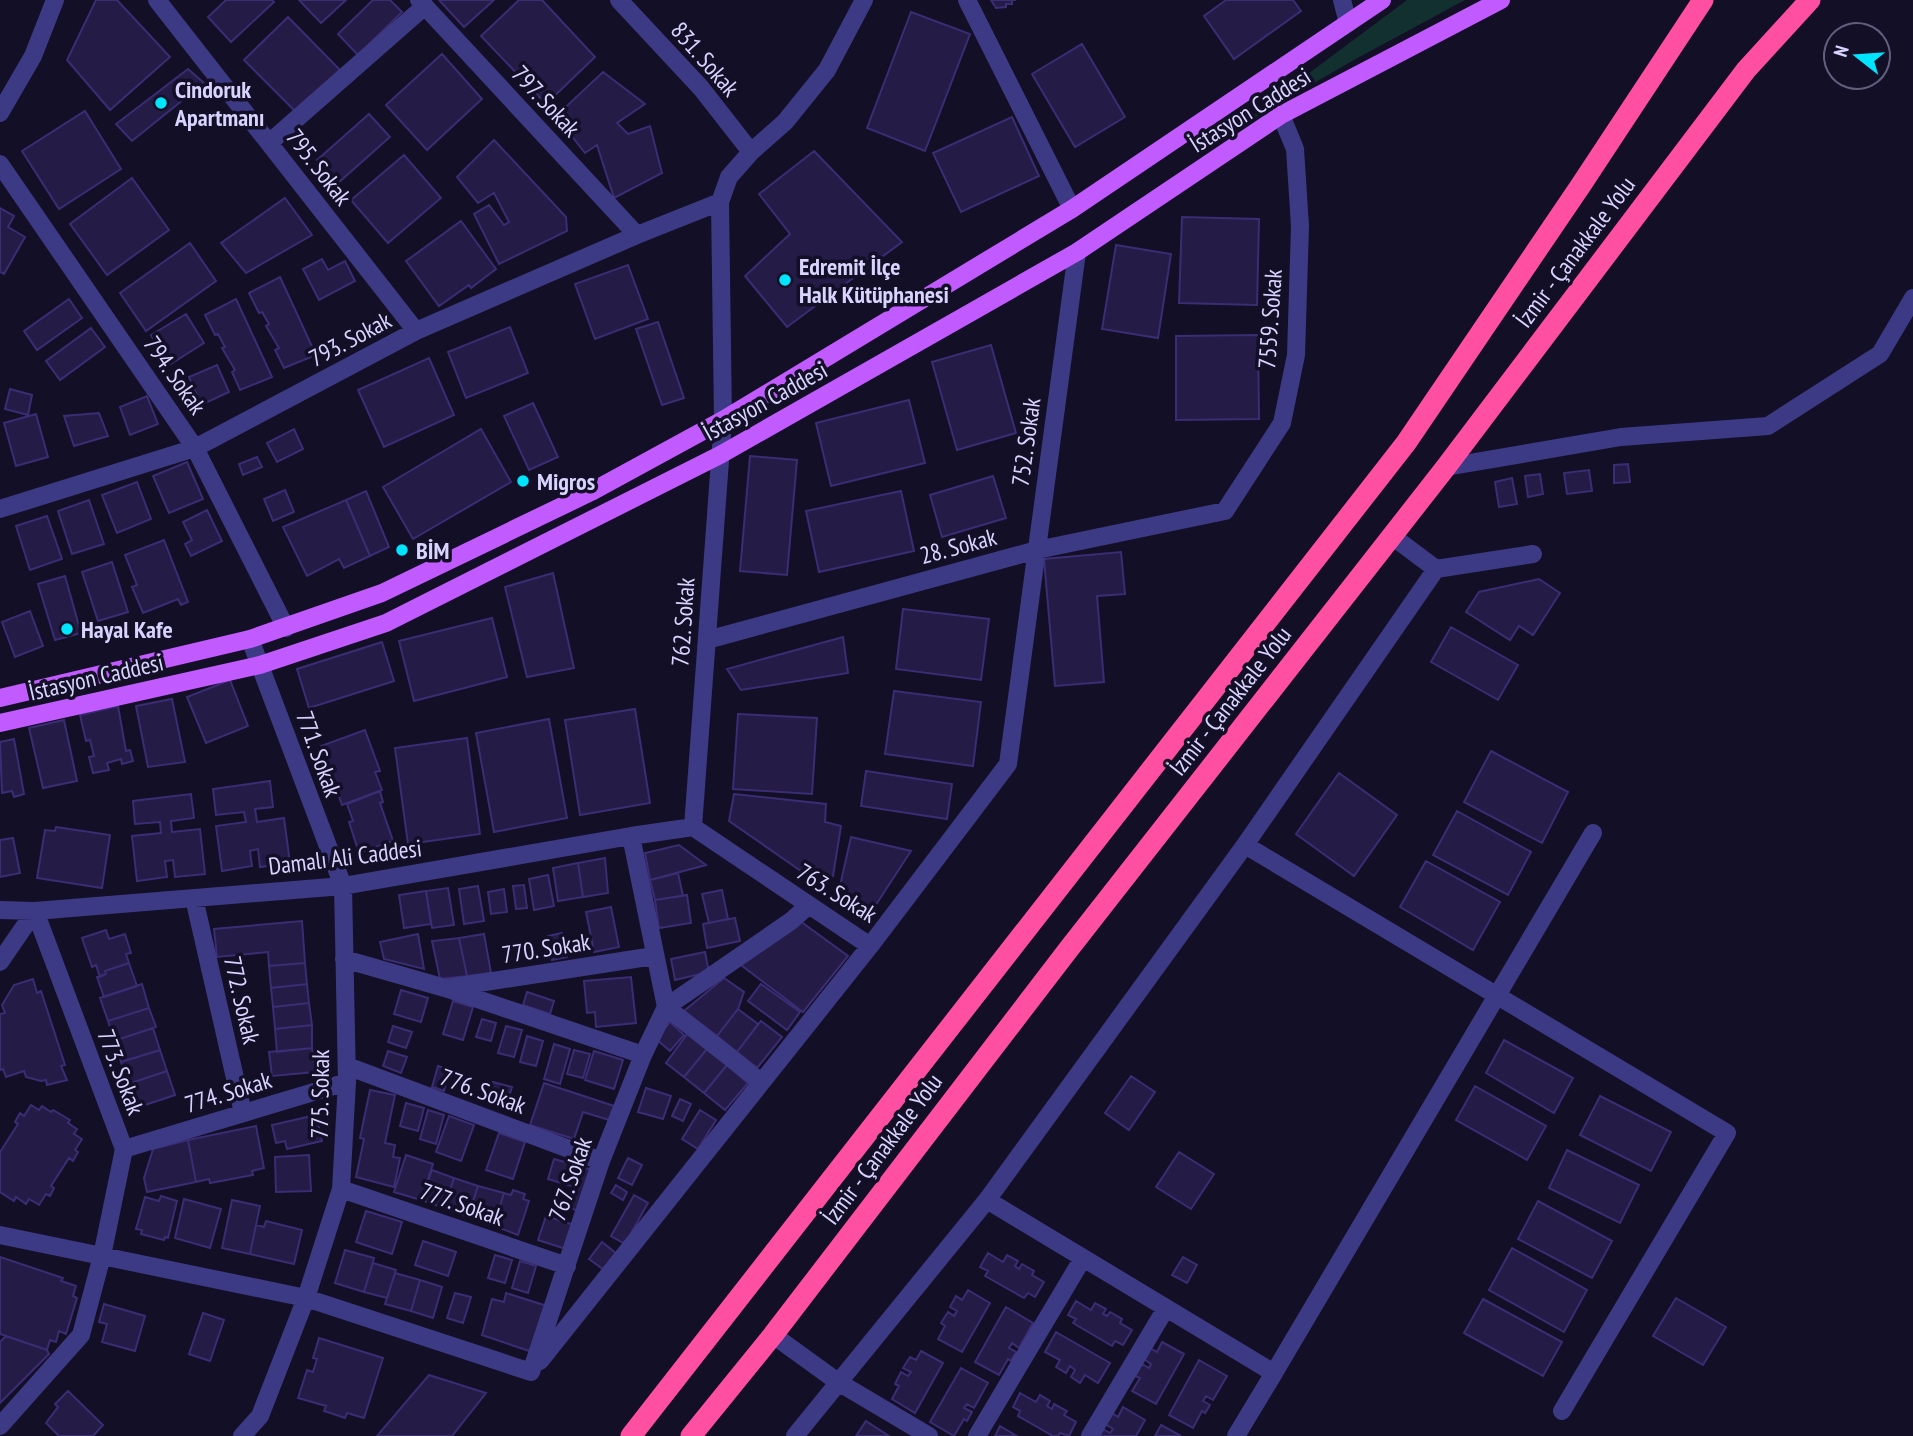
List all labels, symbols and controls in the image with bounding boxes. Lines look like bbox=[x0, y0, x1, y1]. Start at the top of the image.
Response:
street label: 831. Sokak bbox=[664, 15, 746, 103]
north arrow bbox=[1822, 21, 1892, 91]
text: N bbox=[1828, 43, 1854, 59]
street label: 797. Sokak bbox=[505, 59, 587, 144]
street label: İstasyon Caddesi bbox=[1184, 60, 1316, 160]
place label: Cindoruk Apartmanı bbox=[174, 74, 264, 133]
marker: Cindoruk Apartmanı bbox=[153, 95, 169, 111]
street label: 795. Sokak bbox=[279, 122, 359, 212]
street label: İzmir - Çanakkale Yolu bbox=[1508, 170, 1642, 334]
place label: Edremit İlçe Halk Kütüphanesi bbox=[799, 251, 949, 310]
street label: 7559. Sokak bbox=[1251, 267, 1289, 370]
marker: Edremit İlçe Halk Kütüphanesi bbox=[777, 272, 793, 288]
street label: 793. Sokak bbox=[303, 304, 397, 374]
street label: 794. Sokak bbox=[137, 330, 214, 421]
street label: İstasyon Caddesi bbox=[697, 354, 833, 448]
street label: 752. Sokak bbox=[1004, 395, 1048, 488]
place label: Migros bbox=[537, 466, 595, 497]
marker: Migros bbox=[515, 473, 531, 489]
street label: 28. Sokak bbox=[916, 521, 1000, 571]
place label: BİM bbox=[416, 535, 449, 566]
marker: BİM bbox=[394, 542, 410, 558]
street label: 762. Sokak bbox=[664, 576, 702, 667]
place label: Hayal Kafe bbox=[81, 614, 173, 645]
street label: İzmir - Çanakkale Yolu bbox=[1162, 620, 1298, 782]
marker: Hayal Kafe bbox=[59, 621, 75, 637]
street label: İstasyon Caddesi bbox=[26, 646, 166, 708]
street label: 771. Sokak bbox=[289, 707, 349, 802]
street label: Damalı Ali Caddesi bbox=[267, 832, 423, 882]
street label: 763. Sokak bbox=[791, 856, 884, 930]
street label: 770. Sokak bbox=[500, 926, 593, 970]
street label: 772. Sokak bbox=[217, 953, 267, 1048]
street label: 773. Sokak bbox=[91, 1025, 152, 1120]
street label: 775. Sokak bbox=[304, 1049, 336, 1139]
street label: 776. Sokak bbox=[436, 1061, 531, 1121]
street label: 774. Sokak bbox=[181, 1064, 276, 1120]
street label: İzmir - Çanakkale Yolu bbox=[815, 1067, 949, 1231]
street label: 767. Sokak bbox=[541, 1132, 599, 1225]
street label: 777. Sokak bbox=[416, 1175, 509, 1233]

